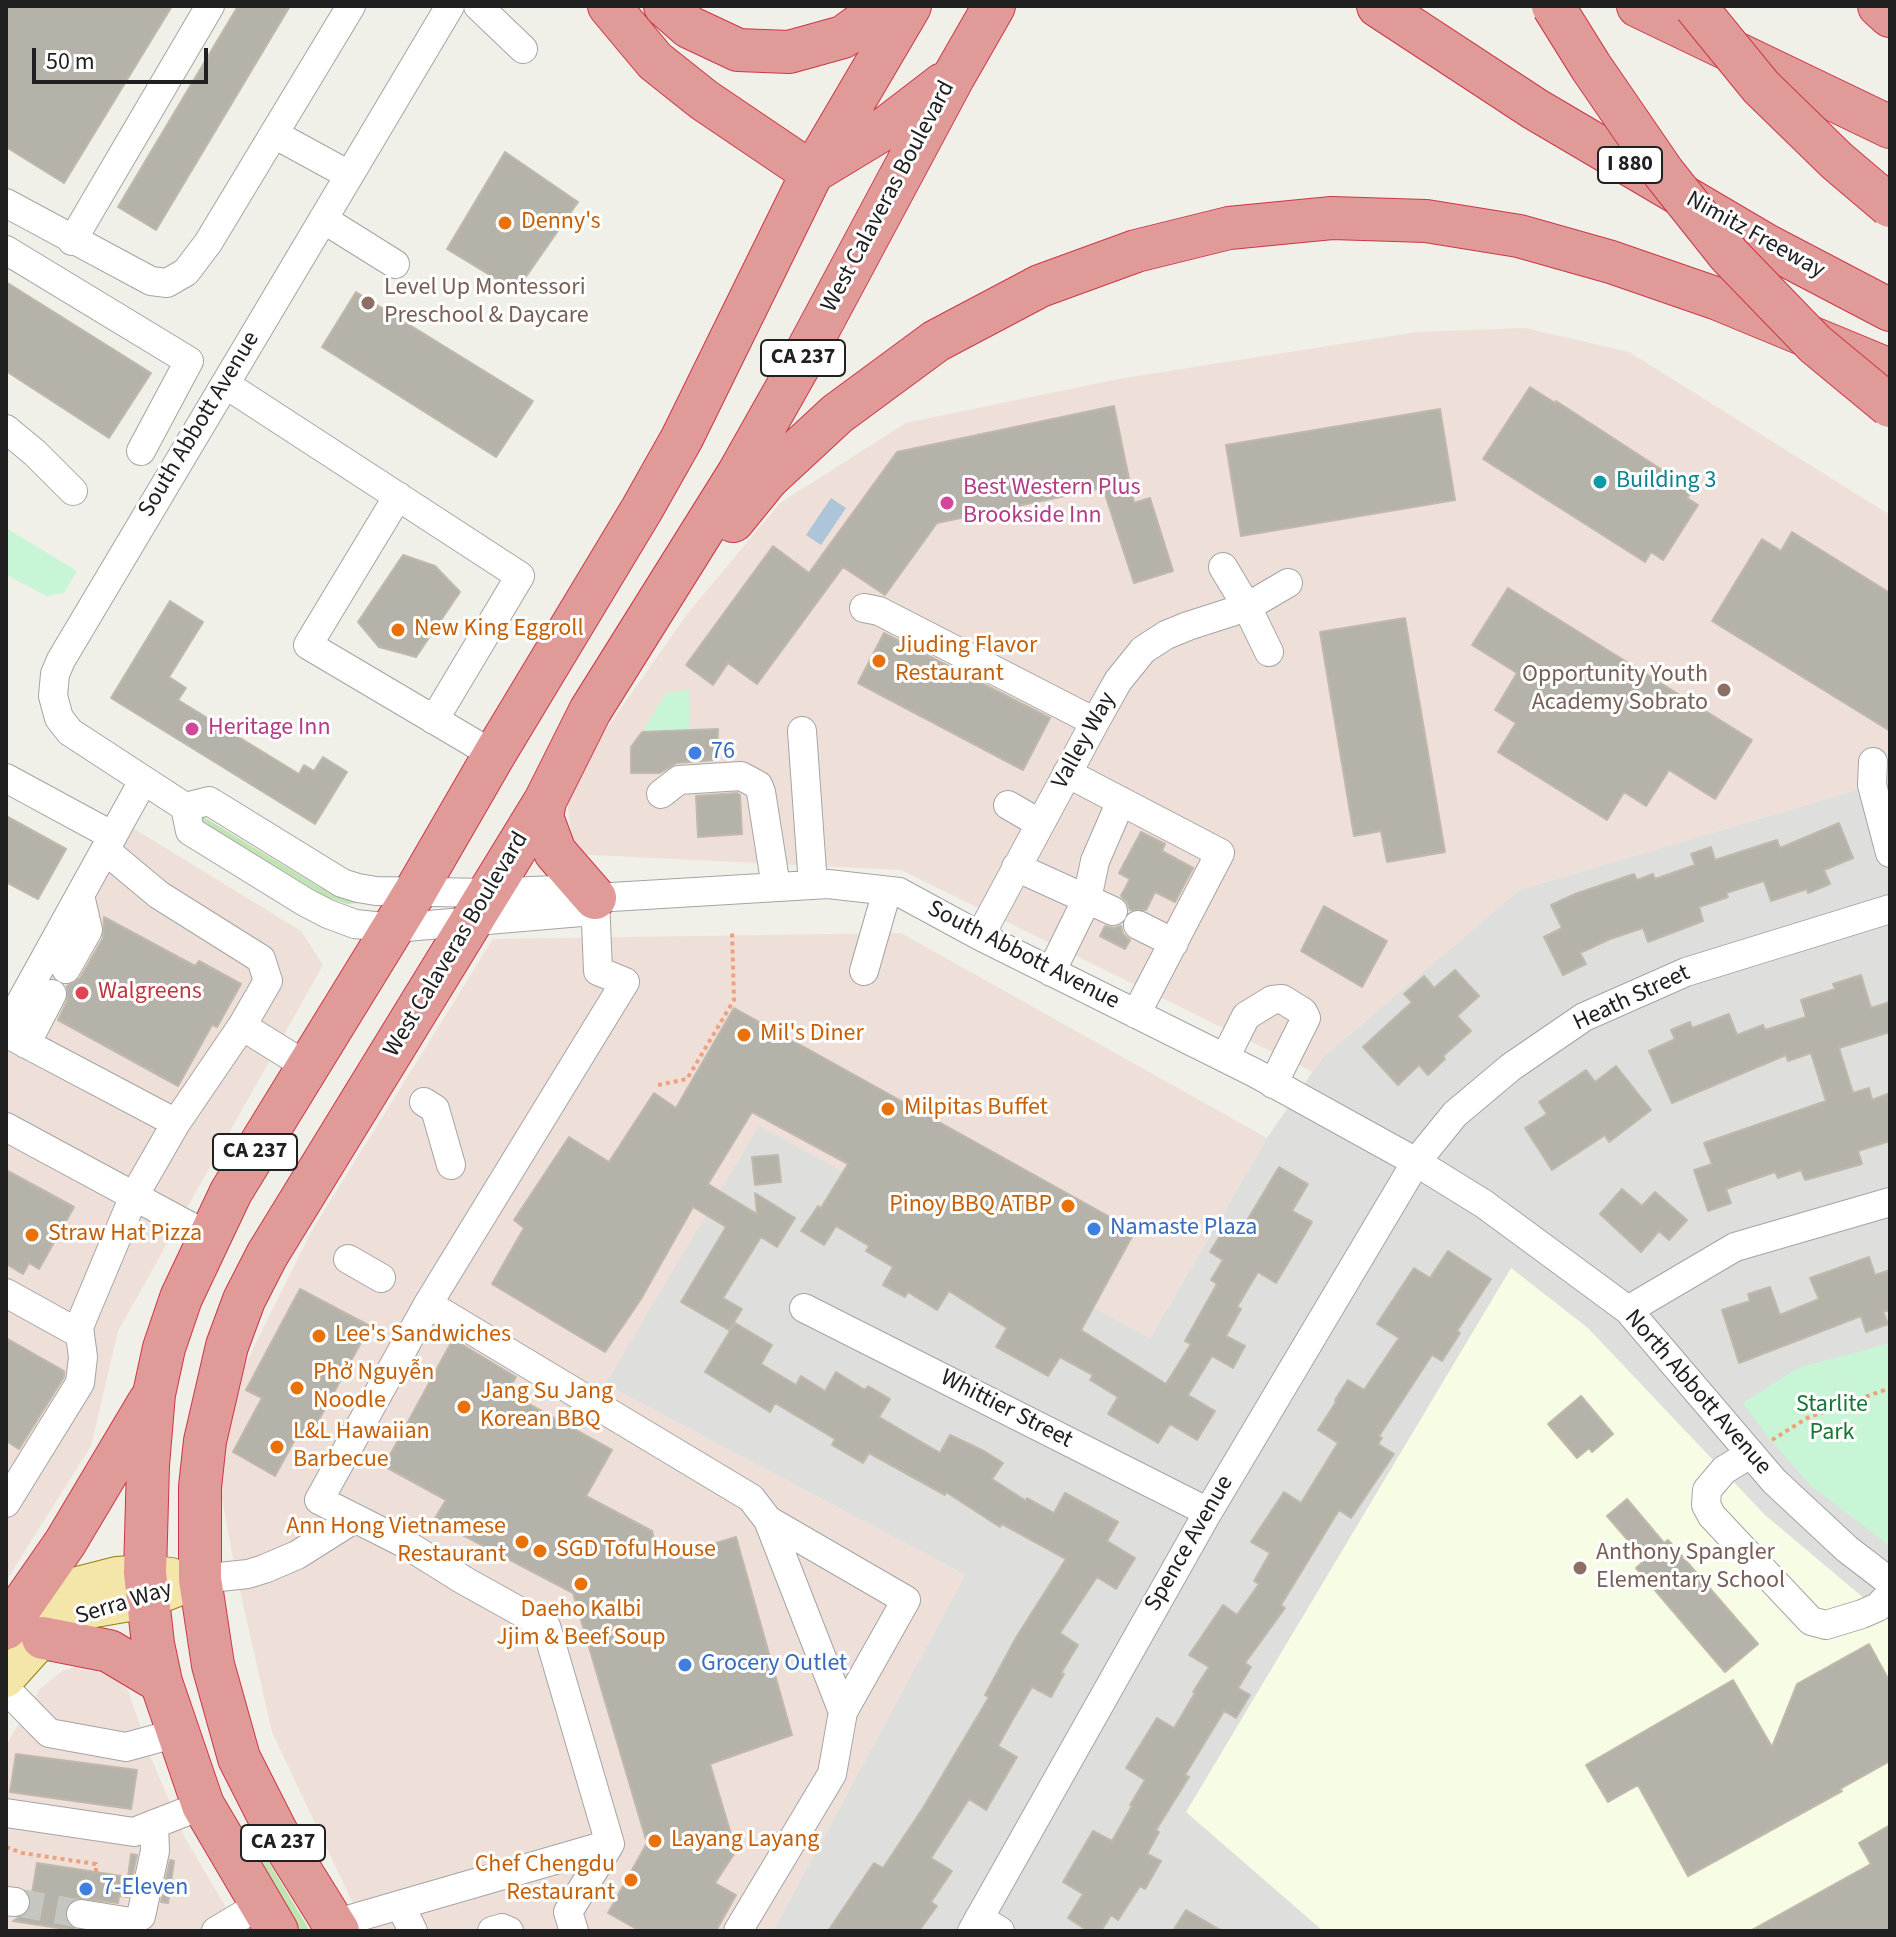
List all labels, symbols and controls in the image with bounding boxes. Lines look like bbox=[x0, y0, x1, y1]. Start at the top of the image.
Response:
scale bar bbox=[36, 32, 212, 82]
text: 50 m bbox=[46, 44, 95, 79]
street label: West Calaveras Boulevard bbox=[816, 77, 962, 317]
road number: I 880 bbox=[1598, 147, 1662, 183]
street label: Nimitz Freeway bbox=[1681, 186, 1829, 286]
place label: Denny's bbox=[521, 209, 601, 237]
marker: Denny's bbox=[496, 214, 514, 232]
place label: Level Up Montessori Preschool & Daycare bbox=[384, 275, 589, 331]
marker: Level Up Montessori Preschool & Daycare bbox=[359, 294, 377, 312]
street label: South Abbott Avenue bbox=[133, 327, 267, 523]
road number: CA 237 bbox=[761, 340, 845, 376]
place label: Building 3 bbox=[1616, 468, 1716, 496]
marker: Building 3 bbox=[1591, 473, 1609, 491]
place label: Best Western Plus Brookside Inn bbox=[963, 475, 1141, 531]
marker: Best Western Plus Brookside Inn bbox=[938, 494, 956, 512]
place label: New King Eggroll bbox=[414, 616, 584, 644]
marker: New King Eggroll bbox=[389, 621, 407, 639]
place label: Jiuding Flavor Restaurant bbox=[895, 633, 1037, 689]
marker: Jiuding Flavor Restaurant bbox=[870, 652, 888, 670]
place label: Opportunity Youth Academy Sobrato bbox=[1522, 662, 1708, 718]
marker: Opportunity Youth Academy Sobrato bbox=[1715, 681, 1733, 699]
street label: Valley Way bbox=[1047, 688, 1123, 794]
place label: Heritage Inn bbox=[208, 715, 331, 743]
marker: Heritage Inn bbox=[183, 720, 201, 738]
place label: 76 bbox=[711, 739, 735, 767]
marker: 76 bbox=[686, 744, 704, 762]
street label: West Calaveras Boulevard bbox=[378, 827, 536, 1063]
street label: South Abbott Avenue bbox=[922, 895, 1124, 1017]
street label: Heath Street bbox=[1569, 960, 1695, 1038]
place label: Walgreens bbox=[98, 979, 202, 1007]
marker: Walgreens bbox=[73, 984, 91, 1002]
place label: Mil's Diner bbox=[760, 1021, 864, 1049]
marker: Mil's Diner bbox=[735, 1026, 753, 1044]
place label: Milpitas Buffet bbox=[904, 1095, 1048, 1123]
marker: Milpitas Buffet bbox=[879, 1100, 897, 1118]
road number: CA 237 bbox=[213, 1134, 297, 1170]
place label: Pinoy BBQ ATBP bbox=[889, 1192, 1052, 1220]
marker: Pinoy BBQ ATBP bbox=[1059, 1197, 1077, 1215]
place label: Namaste Plaza bbox=[1110, 1215, 1257, 1243]
marker: Namaste Plaza bbox=[1085, 1220, 1103, 1238]
place label: Straw Hat Pizza bbox=[48, 1221, 202, 1249]
marker: Straw Hat Pizza bbox=[23, 1226, 41, 1244]
street label: North Abbott Avenue bbox=[1617, 1304, 1777, 1482]
place label: Lee's Sandwiches bbox=[335, 1322, 511, 1350]
marker: Lee's Sandwiches bbox=[310, 1327, 328, 1345]
place label: Phở Nguyễn Noodle bbox=[313, 1360, 434, 1416]
street label: Whittier Street bbox=[935, 1364, 1077, 1456]
marker: Phở Nguyễn Noodle bbox=[288, 1379, 306, 1397]
place label: Jang Su Jang Korean BBQ bbox=[480, 1379, 613, 1435]
park label: Starlite Park bbox=[1796, 1392, 1868, 1448]
marker: Jang Su Jang Korean BBQ bbox=[455, 1398, 473, 1416]
place label: L&L Hawaiian Barbecue bbox=[293, 1419, 430, 1475]
marker: L&L Hawaiian Barbecue bbox=[268, 1438, 286, 1456]
street label: Spence Avenue bbox=[1139, 1471, 1241, 1617]
place label: Ann Hong Vietnamese Restaurant bbox=[286, 1514, 506, 1570]
marker: Ann Hong Vietnamese Restaurant bbox=[513, 1533, 531, 1551]
place label: SGD Tofu House bbox=[556, 1537, 716, 1565]
place label: Anthony Spangler Elementary School bbox=[1596, 1540, 1785, 1596]
marker: SGD Tofu House bbox=[531, 1542, 549, 1560]
marker: Anthony Spangler Elementary School bbox=[1571, 1559, 1589, 1577]
marker: Daeho Kalbi Jjim & Beef Soup bbox=[572, 1575, 590, 1593]
street label: Serra Way bbox=[72, 1576, 176, 1632]
place label: Daeho Kalbi Jjim & Beef Soup bbox=[496, 1597, 666, 1653]
place label: Grocery Outlet bbox=[701, 1651, 847, 1679]
marker: Grocery Outlet bbox=[676, 1656, 694, 1674]
road number: CA 237 bbox=[241, 1825, 325, 1861]
place label: Layang Layang bbox=[671, 1827, 819, 1855]
marker: Layang Layang bbox=[646, 1832, 664, 1850]
place label: Chef Chengdu Restaurant bbox=[475, 1852, 615, 1908]
marker: Chef Chengdu Restaurant bbox=[622, 1871, 640, 1889]
place label: 7-Eleven bbox=[102, 1875, 188, 1903]
marker: 7-Eleven bbox=[77, 1880, 95, 1898]

